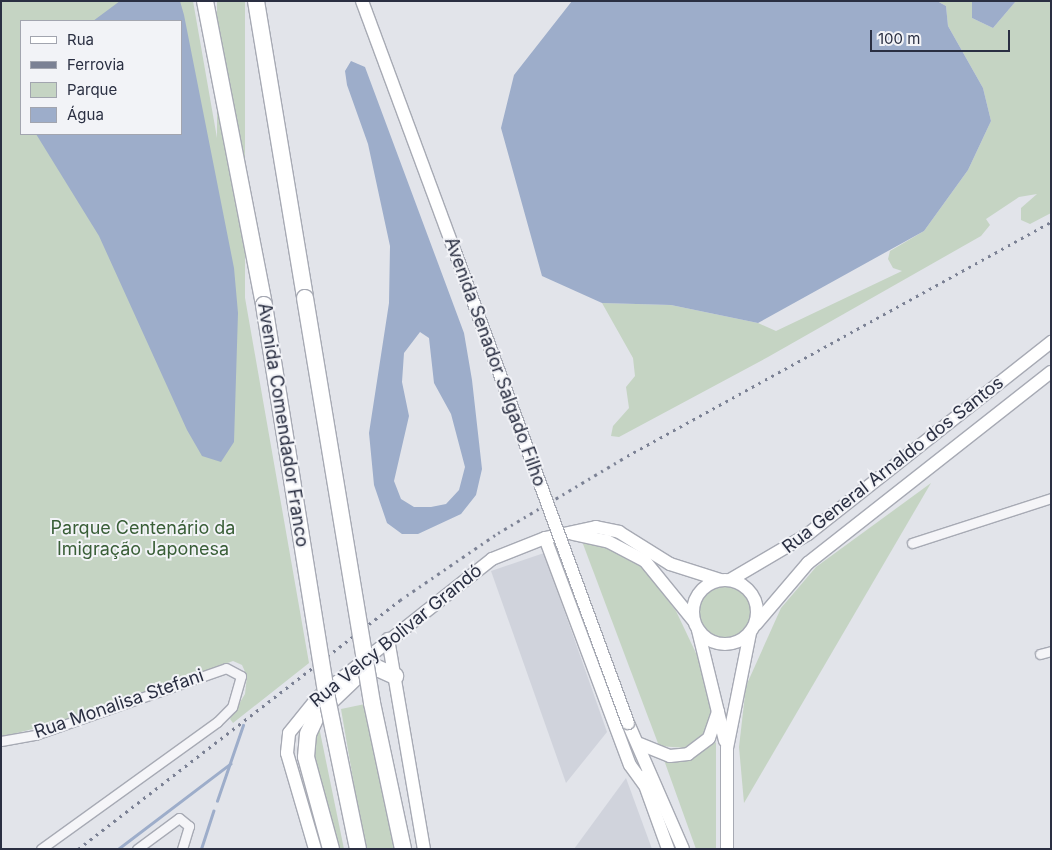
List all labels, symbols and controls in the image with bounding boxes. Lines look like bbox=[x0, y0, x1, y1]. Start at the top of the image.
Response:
legend bbox=[20, 20, 182, 135]
scale bar bbox=[872, 20, 1012, 52]
text: 100 m bbox=[878, 29, 920, 48]
text: Rua bbox=[67, 30, 94, 49]
text: Ferrovia bbox=[67, 55, 124, 74]
text: Parque bbox=[67, 80, 117, 99]
text: Água bbox=[67, 105, 104, 124]
street label: Avenida Senador Salgado Filho bbox=[440, 234, 550, 490]
street label: Avenida Comendador Franco bbox=[253, 301, 313, 549]
street label: Rua General Arnaldo dos Santos bbox=[778, 372, 1008, 558]
park label: Parque Centenário da Imigração Japonesa bbox=[51, 518, 235, 560]
street label: Rua Velcy Bolivar Grandó bbox=[306, 560, 486, 712]
street label: Rua Monalisa Stefani bbox=[31, 665, 207, 743]

